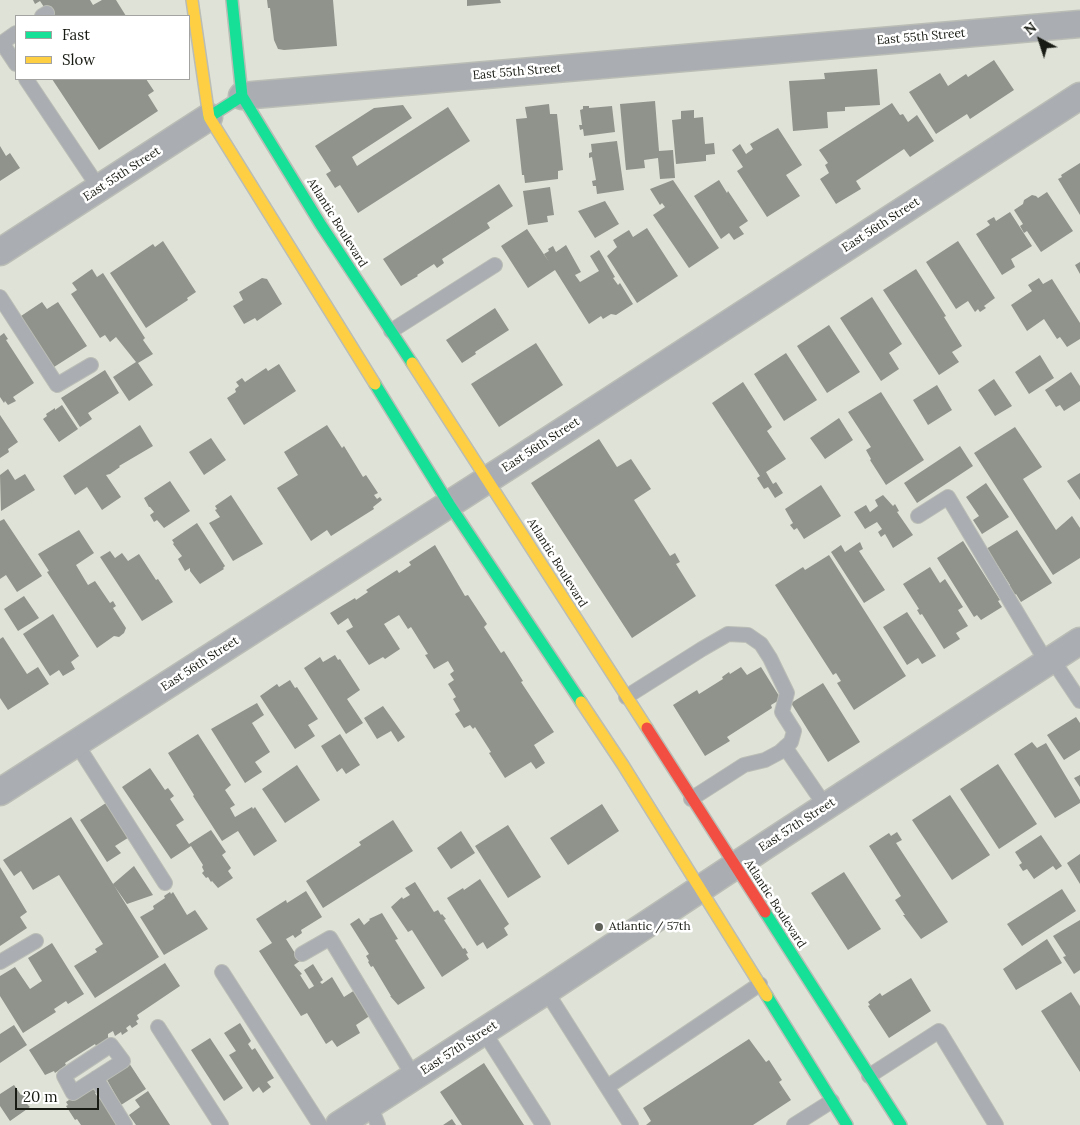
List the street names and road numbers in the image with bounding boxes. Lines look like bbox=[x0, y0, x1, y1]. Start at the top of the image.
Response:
street label: East 55th Street bbox=[876, 26, 966, 48]
street label: East 55th Street bbox=[472, 61, 562, 83]
street label: East 55th Street bbox=[81, 144, 163, 204]
street label: Atlantic Boulevard bbox=[304, 176, 370, 270]
street label: East 56th Street bbox=[840, 195, 922, 255]
street label: East 56th Street bbox=[500, 415, 582, 475]
street label: Atlantic Boulevard bbox=[524, 516, 590, 610]
street label: East 56th Street bbox=[159, 634, 241, 694]
street label: East 57th Street bbox=[756, 795, 838, 855]
street label: Atlantic Boulevard bbox=[741, 857, 809, 951]
street label: East 57th Street bbox=[418, 1018, 500, 1078]

